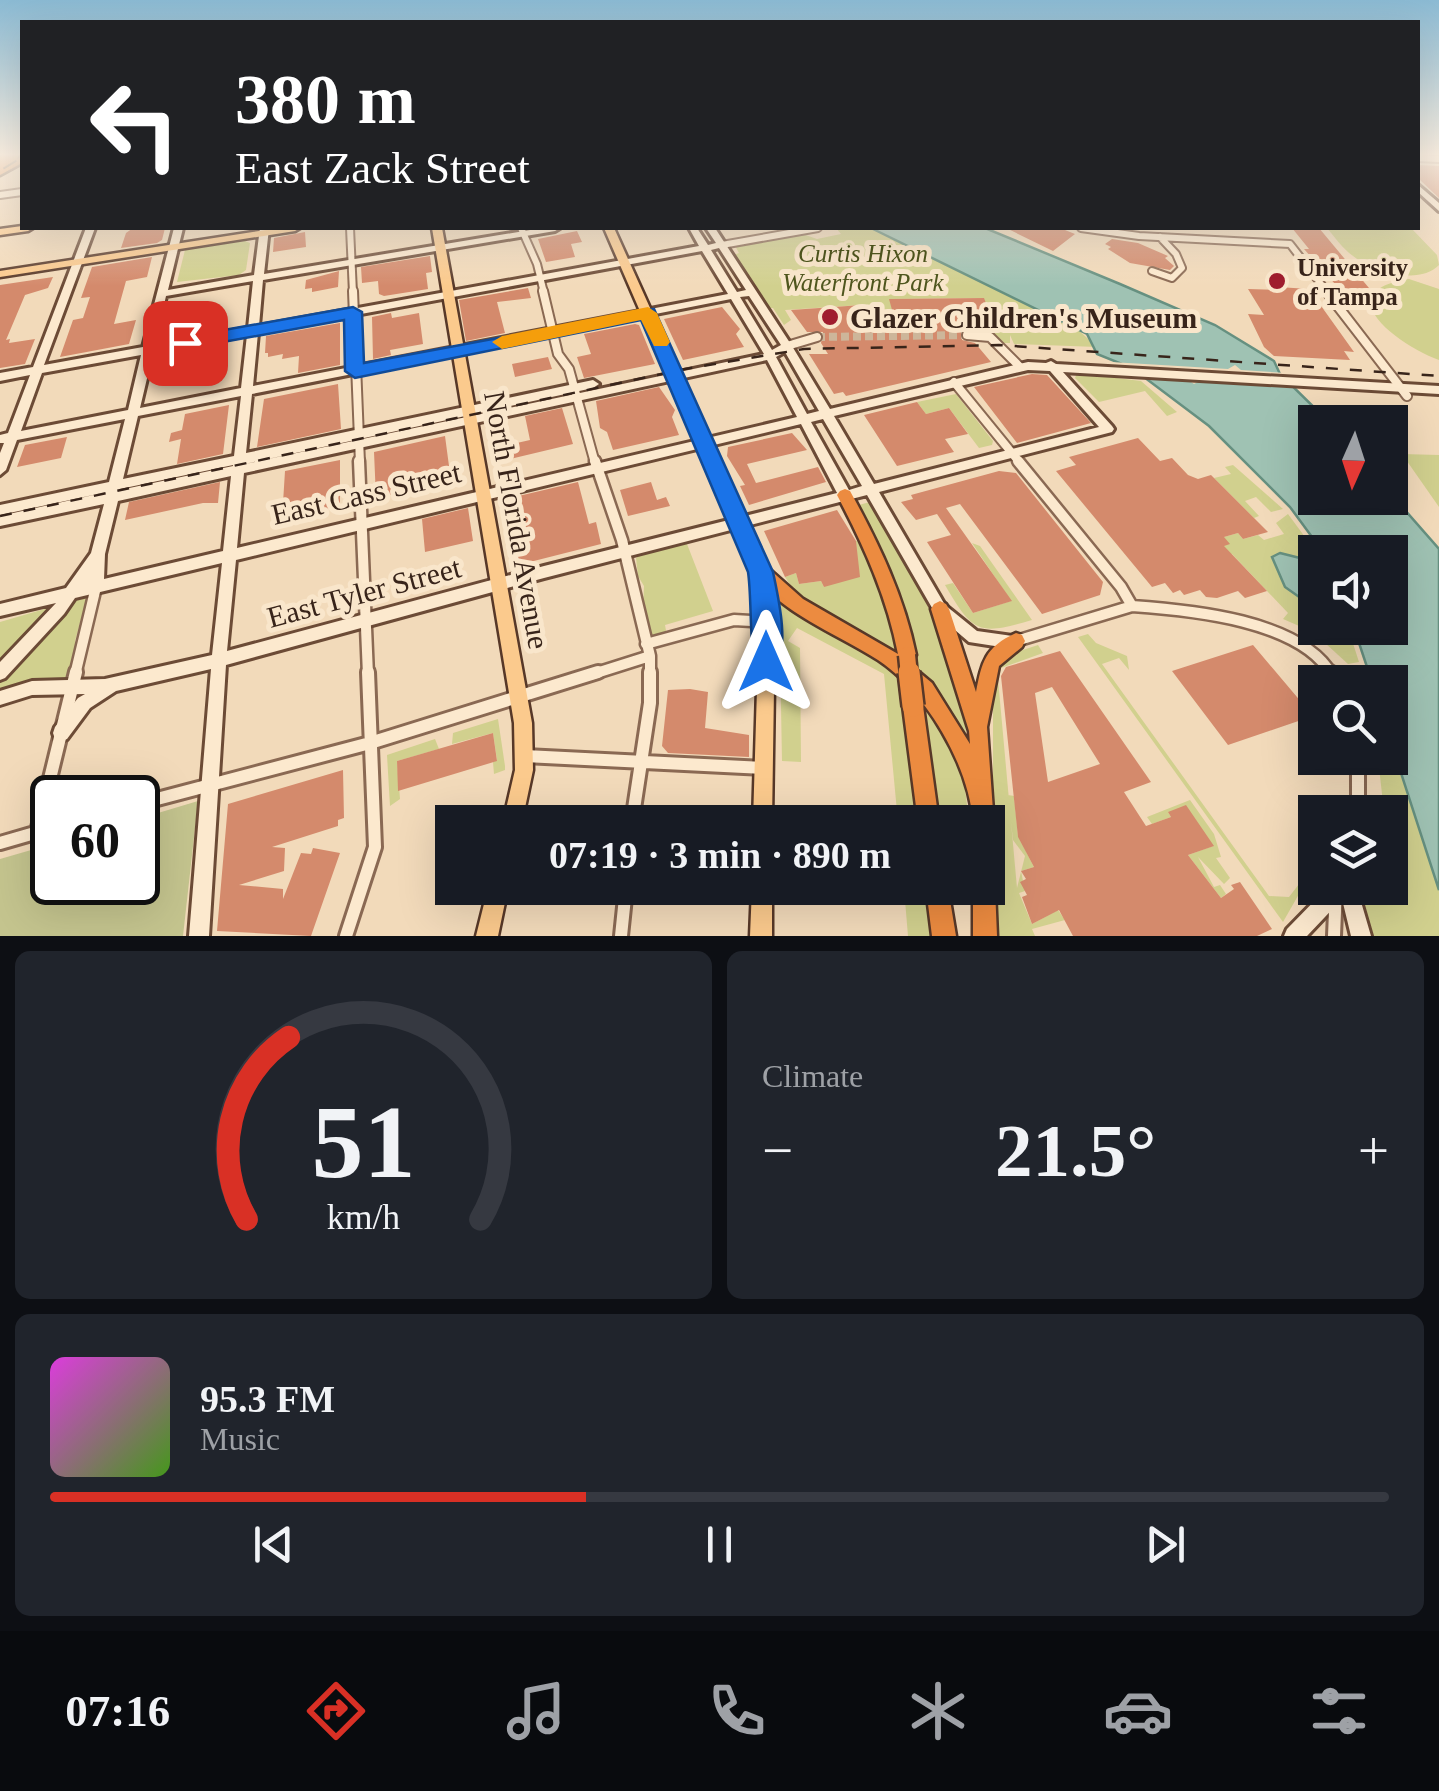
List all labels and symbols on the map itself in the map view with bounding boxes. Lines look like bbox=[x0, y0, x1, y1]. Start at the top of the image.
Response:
park label: Curtis Hixon Waterfront Park bbox=[782, 240, 945, 296]
place label: University of Tampa bbox=[1297, 254, 1409, 310]
marker: University of Tampa bbox=[1266, 270, 1288, 292]
pin bbox=[143, 301, 228, 386]
place label: Glazer Children's Museum bbox=[850, 301, 1197, 334]
marker: Glazer Children's Museum bbox=[819, 306, 841, 328]
street label: North Florida Avenue bbox=[478, 389, 556, 651]
north arrow bbox=[1298, 405, 1408, 515]
street label: East Cass Street bbox=[268, 455, 465, 531]
street label: East Tyler Street bbox=[264, 550, 465, 634]
position arrow bbox=[714, 610, 818, 714]
speed limit sign: 60 bbox=[30, 775, 160, 905]

